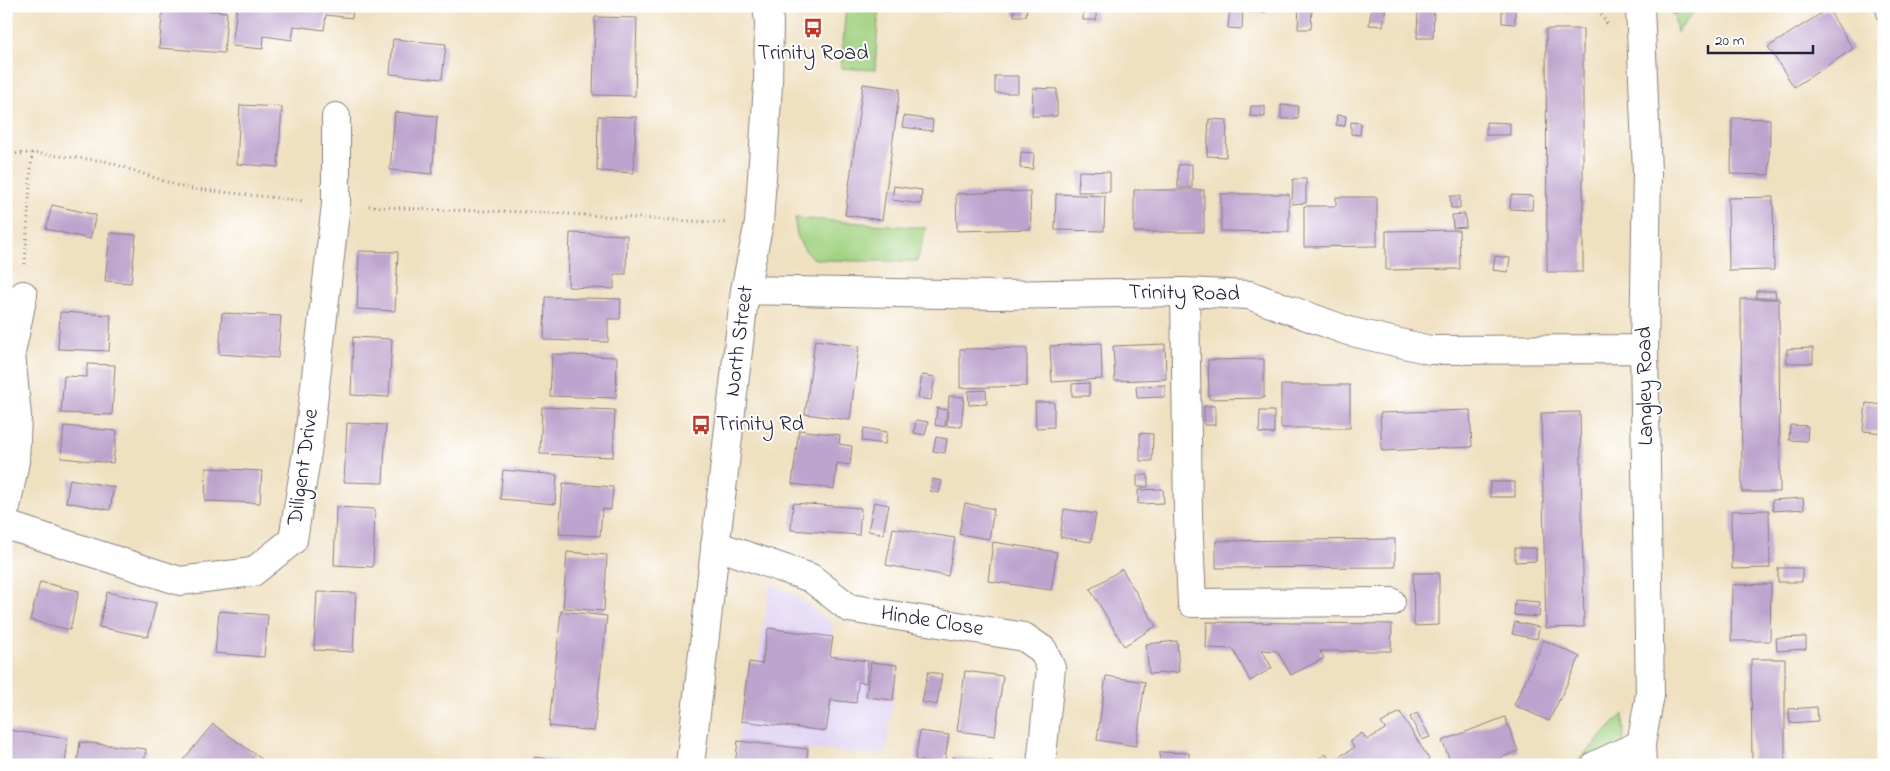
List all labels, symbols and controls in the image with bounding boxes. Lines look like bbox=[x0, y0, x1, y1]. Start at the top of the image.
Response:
bus stop icon: Trinity Road bbox=[802, 17, 824, 39]
scale bar bbox=[1708, 22, 1812, 54]
text: 20 m bbox=[1715, 30, 1745, 52]
place label: Trinity Road bbox=[757, 38, 869, 71]
street label: Trinity Road bbox=[1128, 277, 1240, 312]
street label: North Street bbox=[717, 283, 763, 398]
street label: Langley Road bbox=[1629, 326, 1664, 446]
street label: Diligent Drive bbox=[280, 407, 329, 528]
place label: Trinity Rd bbox=[716, 409, 804, 442]
bus stop icon: Trinity Rd bbox=[690, 414, 712, 436]
street label: Hinde Close bbox=[878, 598, 986, 646]

